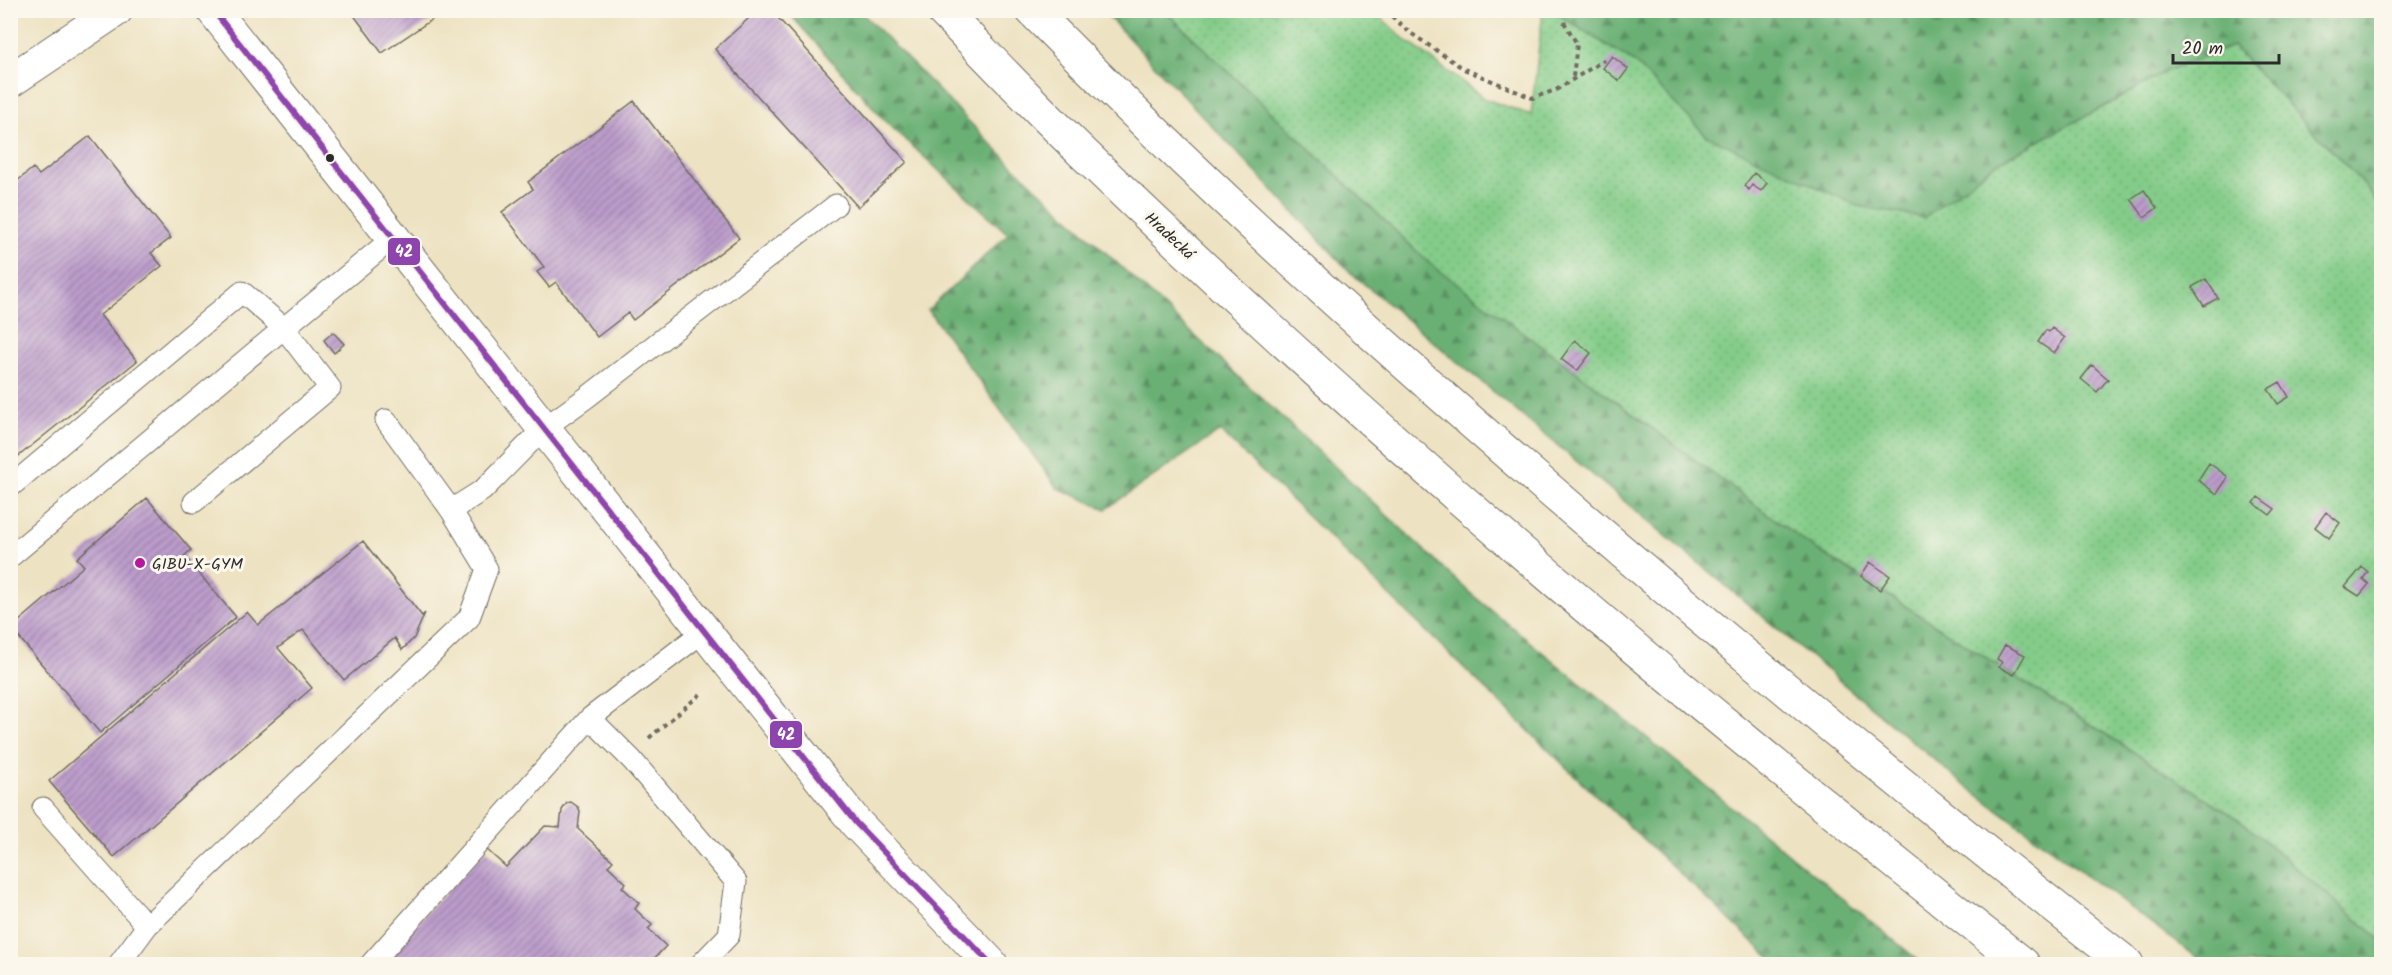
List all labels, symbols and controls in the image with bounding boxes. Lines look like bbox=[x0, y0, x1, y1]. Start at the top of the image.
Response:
scale bar bbox=[2173, 27, 2280, 65]
text: 20 m bbox=[2182, 35, 2223, 64]
unlabelled marker bbox=[324, 152, 336, 164]
street label: Hradecká bbox=[1138, 206, 1201, 267]
line badge: 42 bbox=[387, 237, 421, 266]
text: 42 bbox=[395, 240, 413, 265]
place label: GIBU-X-GYM bbox=[152, 552, 243, 577]
marker: GIBU-X-GYM bbox=[133, 556, 147, 570]
line badge: 42 bbox=[769, 720, 803, 749]
text: 42 bbox=[777, 723, 795, 748]

